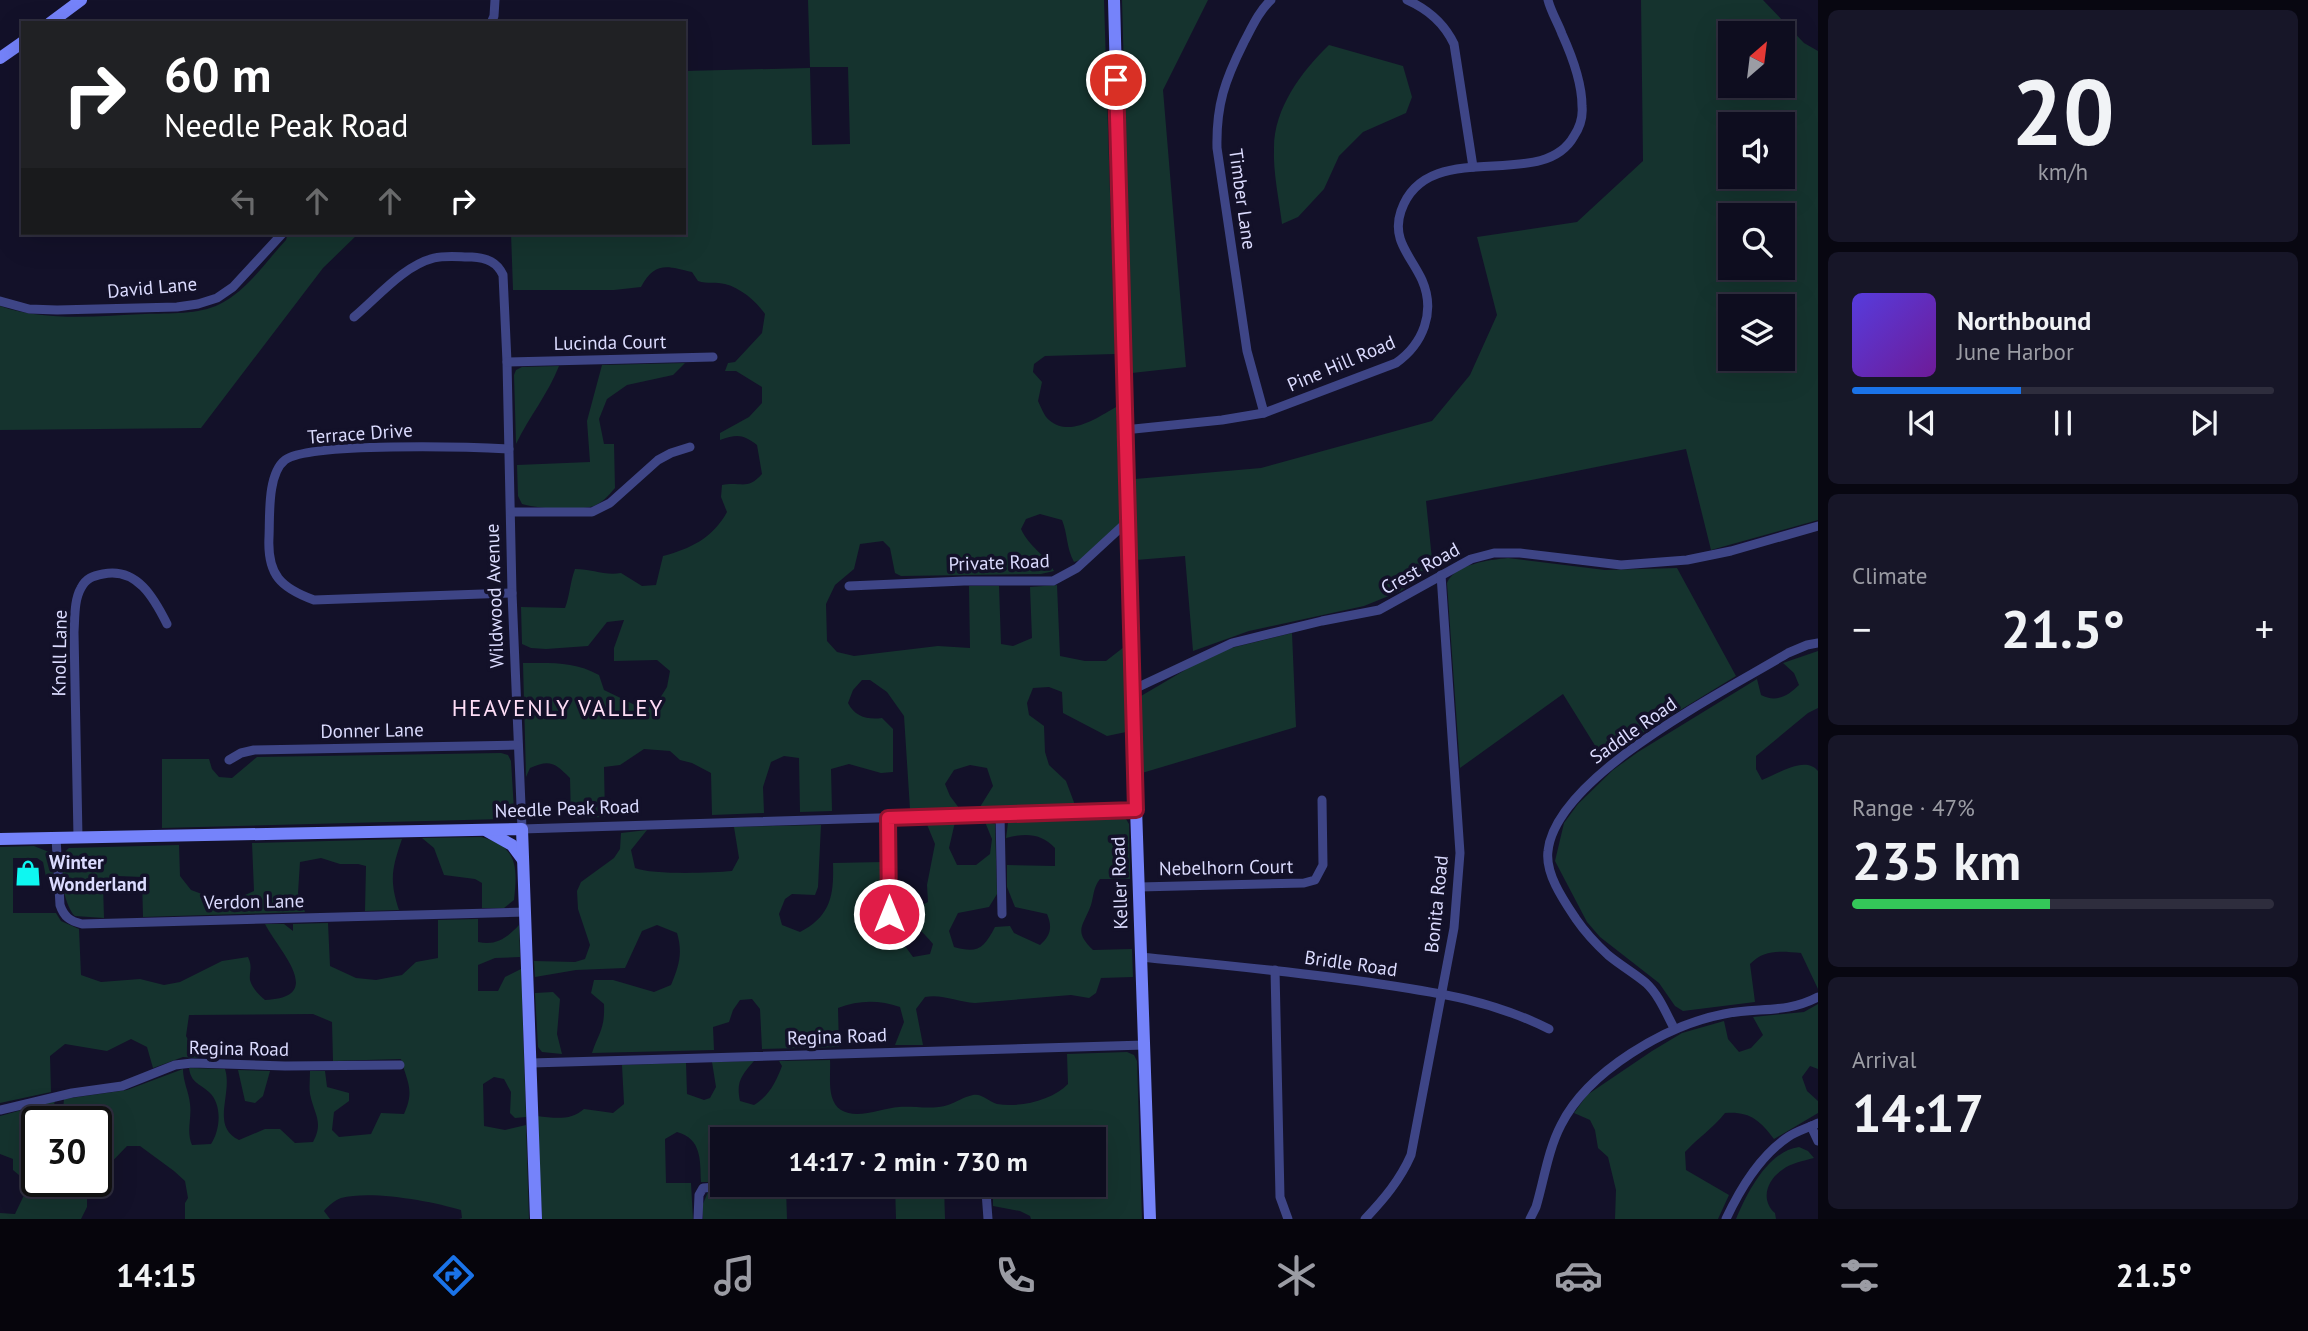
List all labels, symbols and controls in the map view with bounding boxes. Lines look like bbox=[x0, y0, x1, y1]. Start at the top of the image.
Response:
north arrow bbox=[1718, 21, 1796, 98]
map controls bbox=[1718, 21, 1795, 371]
text: 60 m bbox=[164, 42, 271, 106]
icon: right bbox=[49, 49, 140, 140]
pin bbox=[1086, 50, 1146, 110]
text: 20 bbox=[2011, 52, 2115, 170]
icon: arrive bbox=[1097, 61, 1135, 99]
text: Needle Peak Road bbox=[164, 104, 409, 146]
button: sound bbox=[1718, 112, 1795, 189]
street label: Timber Lane bbox=[1224, 147, 1262, 251]
text: km/h bbox=[2038, 157, 2088, 186]
icon: left bbox=[225, 182, 263, 220]
icon: ahead bbox=[298, 182, 336, 220]
icon: ahead bbox=[371, 182, 409, 220]
icon: right bbox=[444, 182, 482, 220]
button: search bbox=[1718, 203, 1795, 280]
street label: David Lane bbox=[106, 271, 198, 303]
button: layers bbox=[1718, 294, 1795, 371]
text: Northbound bbox=[1957, 304, 2091, 337]
street label: Lucinda Court bbox=[554, 329, 667, 355]
street label: Pine Hill Road bbox=[1283, 329, 1399, 397]
text: June Harbor bbox=[1957, 337, 2074, 366]
icon: previous bbox=[1903, 404, 1941, 442]
icon: pause bbox=[2044, 404, 2082, 442]
icon: next bbox=[2185, 404, 2223, 442]
street label: Terrace Drive bbox=[307, 417, 413, 449]
street label: Wildwood Avenue bbox=[479, 523, 509, 669]
street label: Crest Road bbox=[1376, 537, 1464, 599]
street label: Private Road bbox=[948, 548, 1050, 576]
text: Climate bbox=[1852, 561, 1927, 590]
text: 21.5° bbox=[2001, 595, 2125, 662]
text: − bbox=[1852, 604, 1871, 653]
text: + bbox=[2255, 604, 2274, 653]
street label: Knoll Lane bbox=[46, 609, 72, 697]
street label: Saddle Road bbox=[1585, 691, 1681, 769]
district label: HEAVENLY VALLEY bbox=[452, 693, 664, 722]
street label: Donner Lane bbox=[320, 717, 424, 743]
street label: Needle Peak Road bbox=[494, 793, 640, 823]
text: Range · 47% bbox=[1852, 793, 1975, 822]
text: 235 km bbox=[1852, 827, 2021, 894]
street label: Keller Road bbox=[1105, 836, 1133, 930]
place label: Winter Wonderland bbox=[49, 850, 147, 896]
street label: Nebelhorn Court bbox=[1159, 854, 1294, 880]
street label: Bonita Road bbox=[1419, 854, 1453, 954]
shop icon: Winter Wonderland bbox=[13, 858, 43, 888]
position arrow bbox=[852, 877, 926, 951]
street label: Verdon Lane bbox=[203, 888, 304, 914]
street label: Bridle Road bbox=[1303, 945, 1399, 981]
street label: Regina Road bbox=[786, 1022, 888, 1050]
street label: Regina Road bbox=[189, 1035, 289, 1061]
text: Arrival bbox=[1852, 1045, 1916, 1074]
text: 14:17 bbox=[1852, 1079, 1984, 1146]
speed limit sign: 30 bbox=[21, 1106, 112, 1197]
text: 14:17 · 2 min · 730 m bbox=[788, 1145, 1028, 1178]
icon: directions bbox=[429, 1251, 478, 1300]
icon: music bbox=[710, 1251, 759, 1300]
icon: phone bbox=[991, 1251, 1040, 1300]
icon: climate bbox=[1272, 1251, 1321, 1300]
icon: car bbox=[1554, 1251, 1603, 1300]
icon: filters bbox=[1835, 1251, 1884, 1300]
text: 14:15 bbox=[116, 1254, 197, 1296]
text: 21.5° bbox=[2116, 1254, 2192, 1296]

